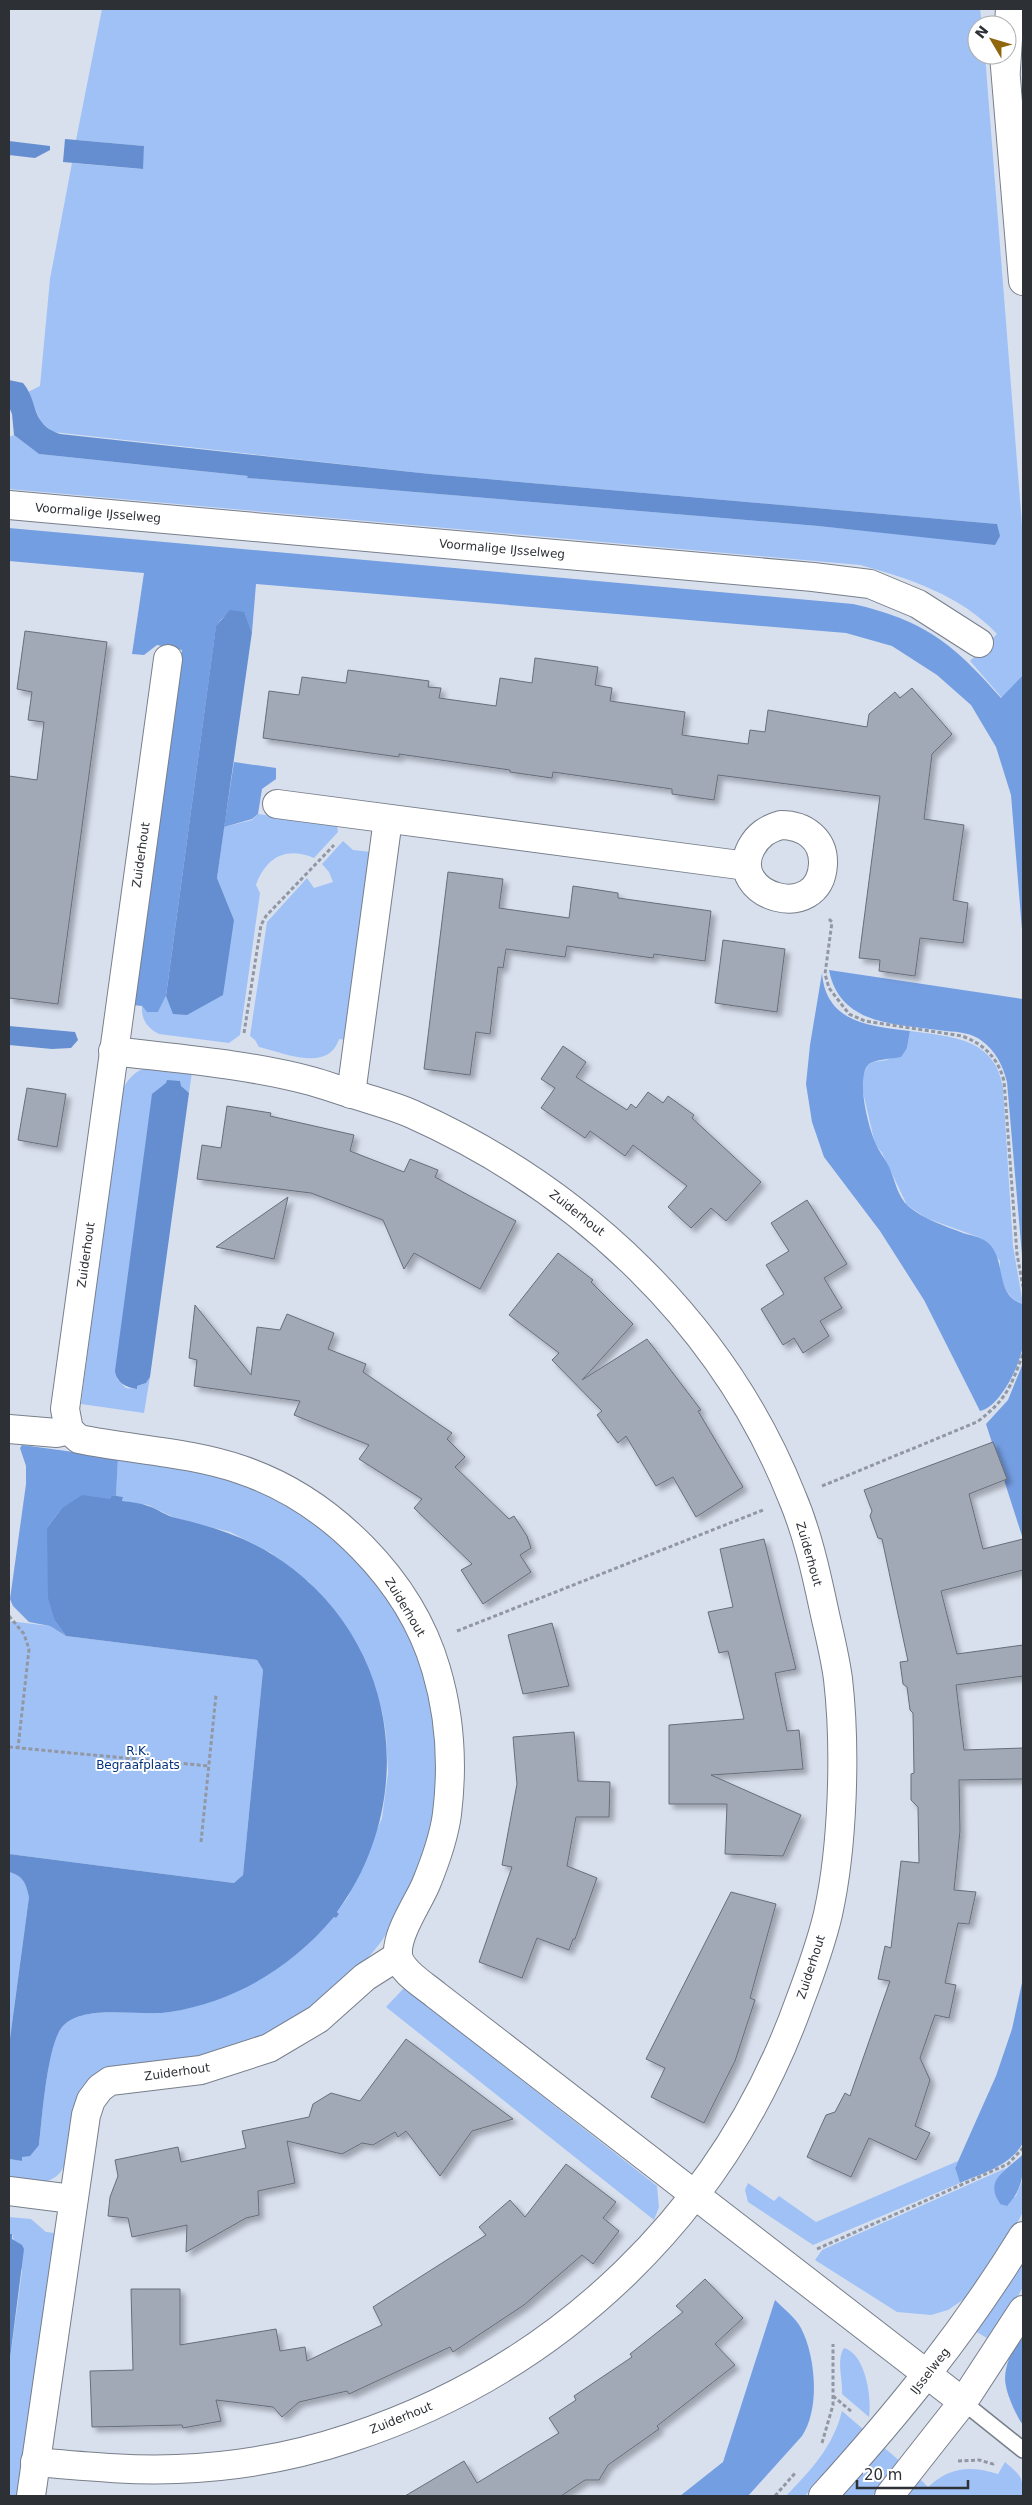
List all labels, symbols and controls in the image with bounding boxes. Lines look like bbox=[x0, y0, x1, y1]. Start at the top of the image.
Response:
north arrow bbox=[967, 15, 1017, 65]
text: N bbox=[972, 22, 992, 42]
street label: Voormalige IJsselweg bbox=[34, 501, 162, 525]
street label: Voormalige IJsselweg bbox=[438, 537, 566, 561]
street label: Zuiderhout bbox=[129, 821, 153, 889]
street label: Zuiderhout bbox=[547, 1187, 608, 1239]
street label: Zuiderhout bbox=[74, 1221, 98, 1289]
street label: Zuiderhout bbox=[793, 1520, 825, 1588]
street label: Zuiderhout bbox=[382, 1575, 428, 1639]
park label: R.K. Begraafplaats bbox=[96, 1744, 180, 1772]
street label: Zuiderhout bbox=[794, 1933, 828, 2001]
street label: Zuiderhout bbox=[143, 2060, 211, 2084]
street label: IJsselweg bbox=[908, 2345, 952, 2397]
street label: Zuiderhout bbox=[368, 2399, 435, 2437]
scale bar bbox=[857, 2458, 968, 2490]
text: 20 m bbox=[864, 2466, 902, 2484]

